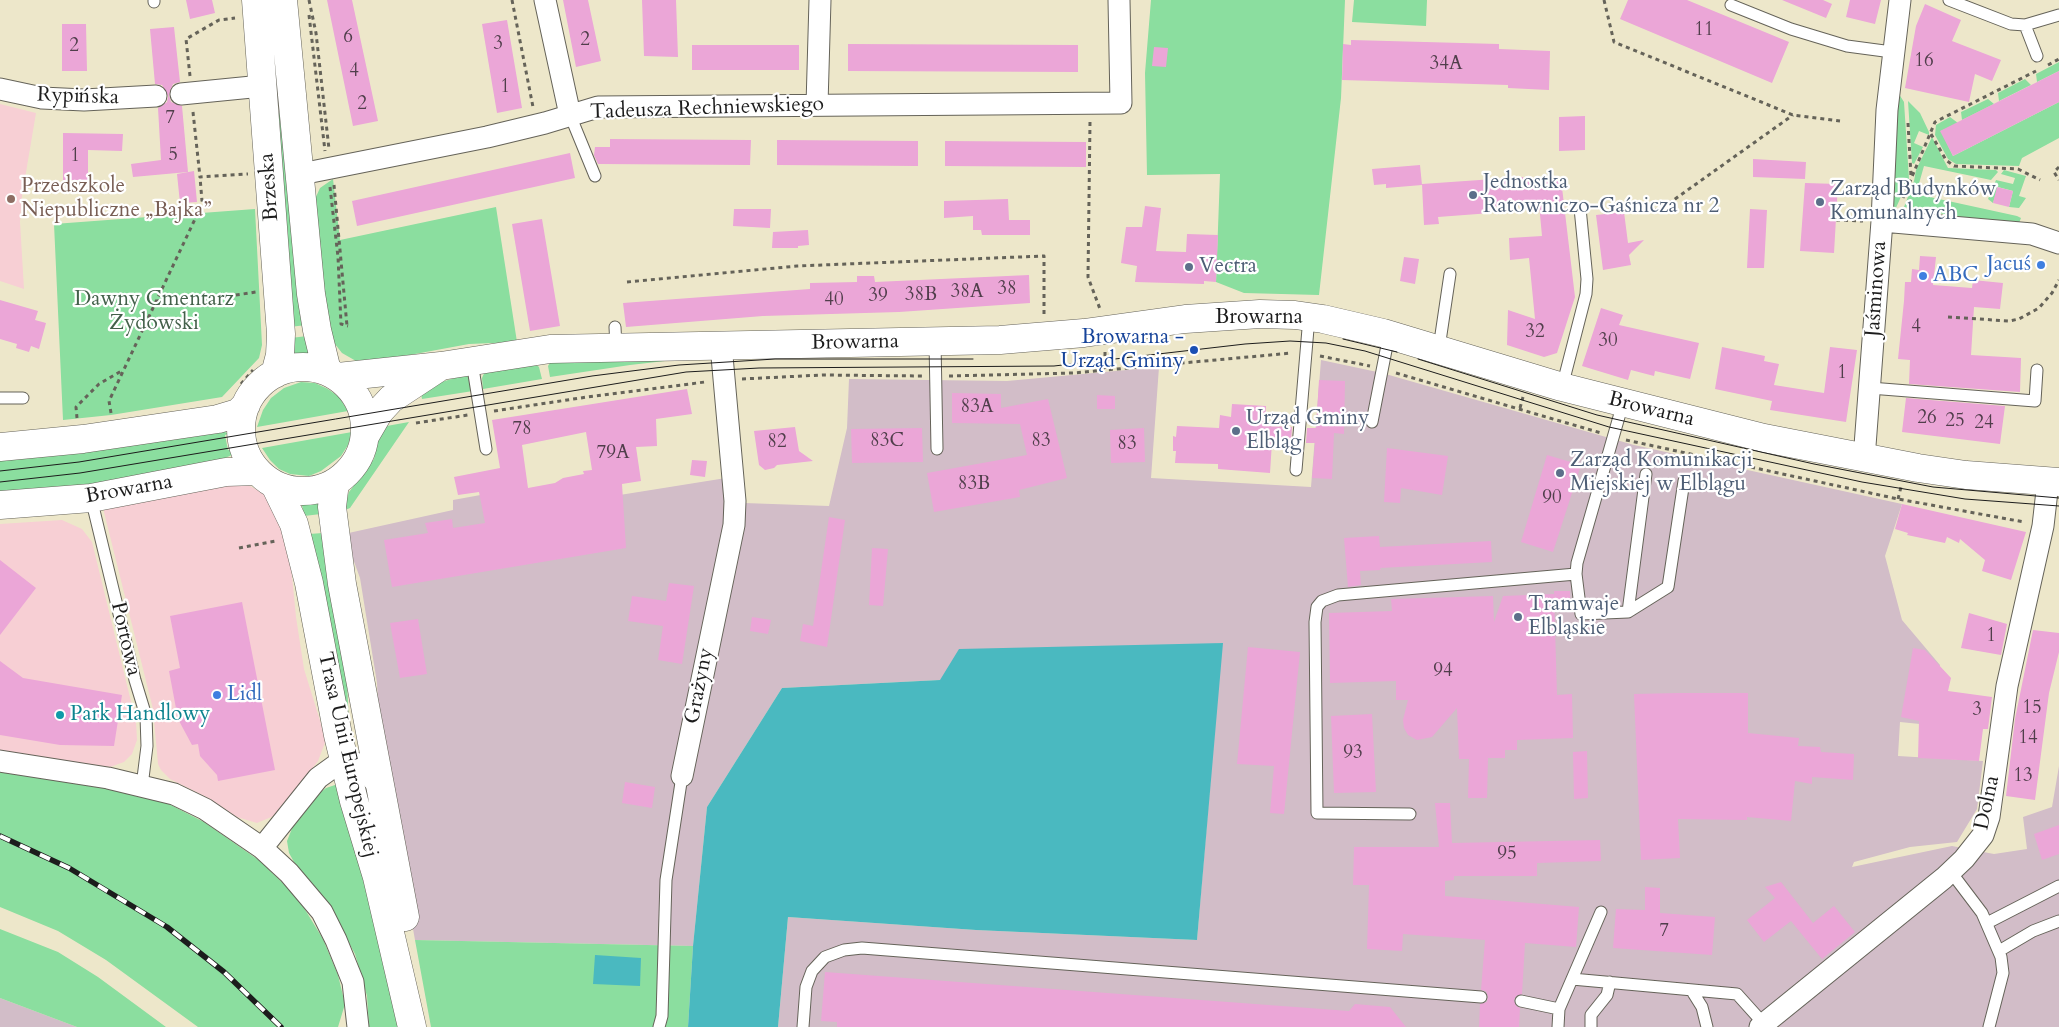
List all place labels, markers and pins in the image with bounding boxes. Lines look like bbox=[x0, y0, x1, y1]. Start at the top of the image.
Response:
place label: Jednostka Ratowniczo-Gaśnicza nr 2 bbox=[1483, 170, 1719, 220]
place label: Przedszkole Niepubliczne „Bajka” bbox=[21, 174, 212, 224]
place label: Zarząd Budynków Komunalnych bbox=[1830, 177, 1996, 227]
marker: Jednostka Ratowniczo-Gaśnicza nr 2 bbox=[1467, 189, 1479, 201]
marker: Przedszkole Niepubliczne „Bajka” bbox=[5, 193, 17, 205]
marker: Zarząd Budynków Komunalnych bbox=[1814, 196, 1826, 208]
place label: Jacuś bbox=[1987, 252, 2031, 278]
place label: Vectra bbox=[1199, 254, 1257, 280]
marker: Jacuś bbox=[2035, 259, 2047, 271]
marker: Vectra bbox=[1183, 261, 1195, 273]
place label: ABC bbox=[1933, 263, 1978, 289]
marker: ABC bbox=[1917, 270, 1929, 282]
place label: Browarna - Urząd Gminy bbox=[1061, 325, 1184, 375]
marker: Browarna - Urząd Gminy bbox=[1188, 344, 1200, 356]
place label: Urząd Gminy Elbląg bbox=[1246, 406, 1369, 456]
marker: Urząd Gminy Elbląg bbox=[1230, 425, 1242, 437]
place label: Zarząd Komunikacji Miejskiej w Elblągu bbox=[1570, 448, 1753, 498]
marker: Zarząd Komunikacji Miejskiej w Elblągu bbox=[1554, 467, 1566, 479]
place label: Tramwaje Elbląskie bbox=[1528, 592, 1619, 642]
marker: Tramwaje Elbląskie bbox=[1512, 611, 1524, 623]
place label: Lidl bbox=[227, 682, 262, 708]
marker: Lidl bbox=[211, 689, 223, 701]
place label: Park Handlowy bbox=[70, 702, 210, 728]
marker: Park Handlowy bbox=[54, 709, 66, 721]

